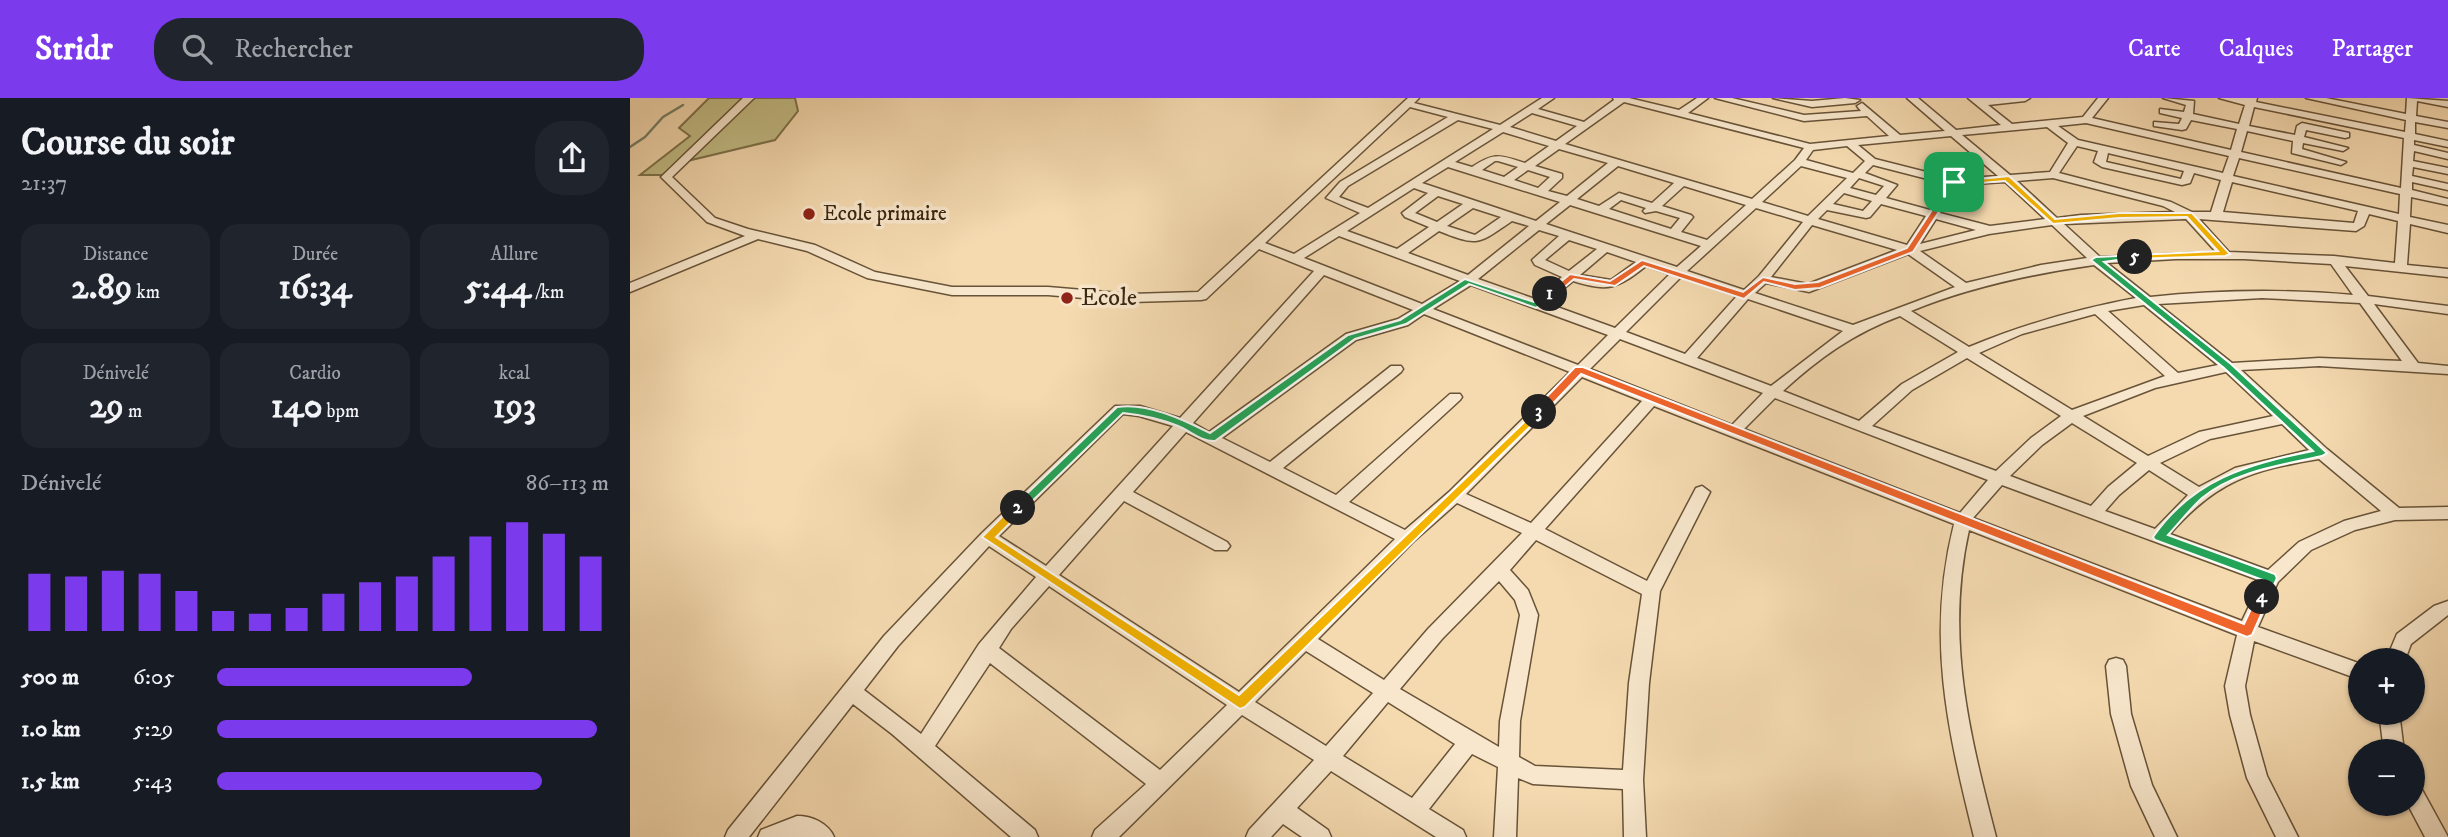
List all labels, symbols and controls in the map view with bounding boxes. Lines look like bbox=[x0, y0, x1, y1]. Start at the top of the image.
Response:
search box bbox=[154, 18, 644, 81]
text: Stridr bbox=[35, 29, 112, 70]
icon: search bbox=[178, 30, 216, 68]
text: Rechercher bbox=[234, 33, 353, 66]
text: Carte bbox=[2128, 34, 2181, 64]
text: Calques bbox=[2219, 34, 2294, 64]
text: Partager bbox=[2332, 34, 2413, 64]
text: Course du soir bbox=[21, 119, 234, 167]
button: share bbox=[535, 121, 609, 195]
pin bbox=[1924, 152, 1984, 212]
icon: arrive bbox=[1935, 163, 1973, 201]
text: 21:37 bbox=[21, 169, 67, 198]
place label: Ecole primaire bbox=[823, 201, 947, 227]
marker: Ecole primaire bbox=[801, 206, 817, 222]
pin: 5 bbox=[2118, 240, 2152, 274]
text: Distance bbox=[83, 243, 148, 266]
text: Durée bbox=[292, 243, 338, 266]
text: Allure bbox=[491, 243, 538, 266]
text: 5 bbox=[2130, 245, 2139, 268]
text: 2.89 bbox=[71, 266, 132, 310]
text: 16:34 bbox=[278, 266, 352, 310]
text: 5:44 bbox=[464, 266, 531, 310]
pin: 1 bbox=[1532, 276, 1567, 312]
text: km bbox=[132, 281, 160, 304]
text: /km bbox=[531, 281, 564, 304]
text: 1 bbox=[1546, 282, 1553, 305]
place label: Ecole bbox=[1081, 283, 1137, 313]
marker: Ecole bbox=[1059, 290, 1075, 306]
text: Dénivelé bbox=[82, 362, 149, 385]
text: Cardio bbox=[289, 362, 341, 385]
text: kcal bbox=[499, 362, 530, 385]
text: 29 bbox=[89, 385, 124, 429]
text: 140 bbox=[271, 385, 323, 429]
text: 193 bbox=[493, 385, 536, 429]
pin: 3 bbox=[1522, 394, 1556, 430]
text: m bbox=[124, 400, 142, 423]
text: bpm bbox=[323, 400, 359, 423]
text: 3 bbox=[1535, 400, 1542, 423]
text: Dénivelé bbox=[21, 469, 102, 498]
text: 86–113 m bbox=[526, 469, 609, 498]
pin: 2 bbox=[1000, 490, 1036, 526]
text: 2 bbox=[1013, 496, 1022, 519]
pin: 4 bbox=[2244, 580, 2280, 614]
text: 4 bbox=[2256, 585, 2267, 608]
map controls bbox=[2348, 648, 2425, 816]
button: + bbox=[2348, 648, 2425, 725]
text: 500 m bbox=[21, 663, 79, 692]
text: 6:05 bbox=[133, 663, 175, 692]
text: 1.0 km bbox=[21, 715, 81, 744]
text: 5:29 bbox=[133, 715, 173, 744]
button: − bbox=[2348, 739, 2425, 816]
text: 1.5 km bbox=[21, 767, 80, 796]
text: 5:43 bbox=[133, 767, 172, 796]

